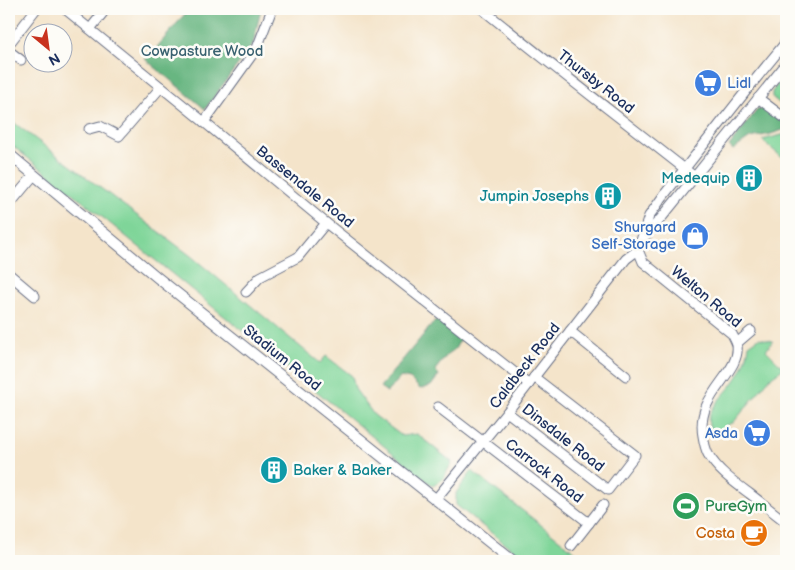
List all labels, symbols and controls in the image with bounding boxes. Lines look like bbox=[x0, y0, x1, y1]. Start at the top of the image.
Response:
north arrow bbox=[22, 22, 72, 72]
park label: Cowpasture Wood bbox=[141, 42, 263, 61]
street label: Thursby Road bbox=[554, 46, 638, 118]
text: N bbox=[45, 49, 63, 69]
supermarket icon: Lidl bbox=[693, 68, 723, 98]
place label: Lidl bbox=[727, 74, 751, 93]
street label: Bassendale Road bbox=[252, 142, 358, 232]
building icon: Medequip bbox=[734, 163, 764, 193]
place label: Medequip bbox=[661, 169, 730, 188]
building icon: Jumpin Josephs bbox=[593, 181, 623, 211]
place label: Jumpin Josephs bbox=[480, 187, 590, 206]
place label: Shurgard Self-Storage bbox=[592, 218, 676, 254]
shop icon: Shurgard Self-Storage bbox=[680, 221, 710, 251]
street label: Welton Road bbox=[667, 262, 745, 332]
street label: Caldbeck Road bbox=[486, 319, 564, 413]
street label: Stadium Road bbox=[239, 321, 325, 395]
street label: Dinsdale Road bbox=[518, 400, 608, 476]
supermarket icon: Asda bbox=[742, 418, 772, 448]
place label: Asda bbox=[705, 424, 738, 443]
street label: Carrock Road bbox=[501, 435, 587, 507]
building icon: Baker & Baker bbox=[259, 455, 289, 485]
place label: Baker & Baker bbox=[293, 461, 392, 480]
sports icon: PureGym bbox=[671, 491, 701, 521]
place label: PureGym bbox=[705, 497, 767, 516]
cafe icon: Costa bbox=[739, 518, 769, 548]
place label: Costa bbox=[696, 524, 735, 543]

